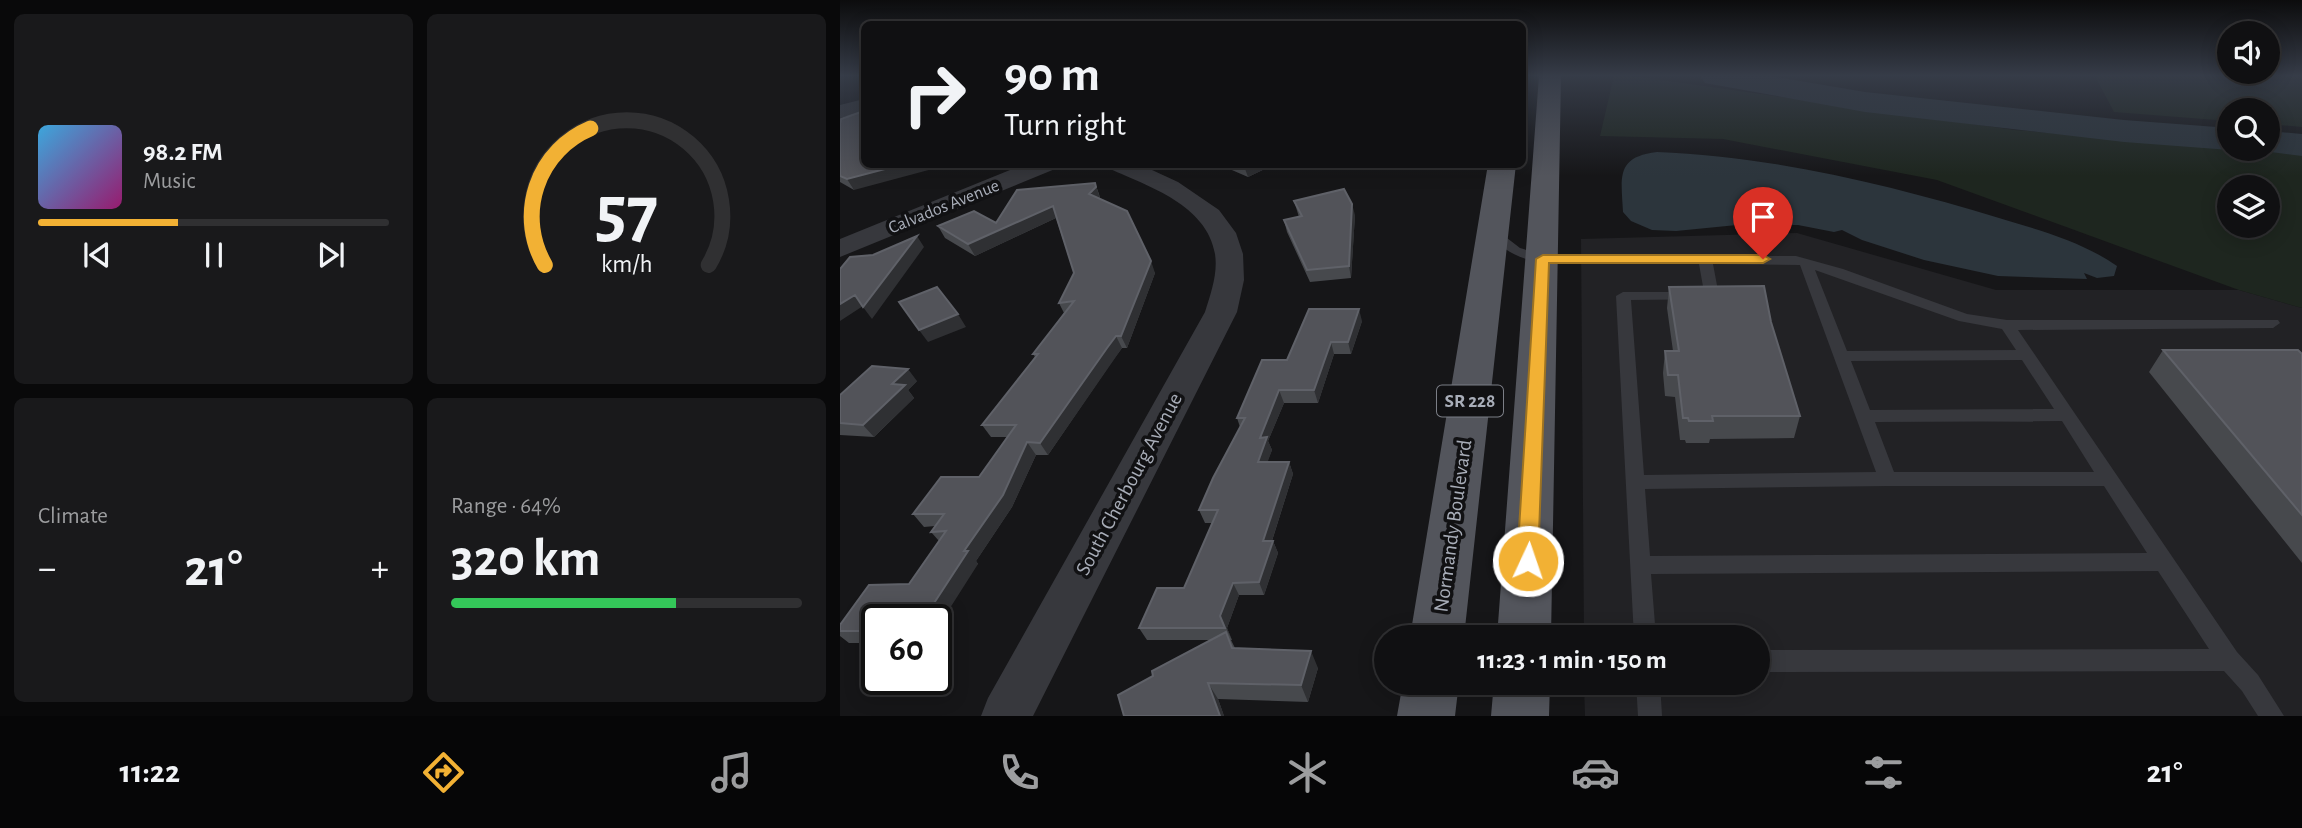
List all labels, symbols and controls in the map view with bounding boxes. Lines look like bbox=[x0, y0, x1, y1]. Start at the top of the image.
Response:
map controls bbox=[2217, 21, 2280, 238]
button: sound bbox=[2217, 21, 2280, 84]
icon: right bbox=[889, 49, 980, 140]
text: 90 m bbox=[1004, 51, 1100, 100]
button: search bbox=[2217, 98, 2280, 161]
text: Turn right bbox=[1004, 109, 1126, 141]
text: 98.2 FM bbox=[143, 139, 223, 165]
text: Music bbox=[143, 170, 195, 193]
button: layers bbox=[2217, 175, 2280, 238]
street label: Calvados Avenue bbox=[886, 177, 1002, 237]
text: 57 bbox=[595, 178, 658, 251]
pin bbox=[1733, 187, 1793, 259]
icon: arrive bbox=[1744, 198, 1782, 236]
icon: previous bbox=[78, 236, 116, 274]
icon: pause bbox=[195, 236, 233, 274]
icon: next bbox=[312, 236, 350, 274]
text: km/h bbox=[601, 252, 652, 277]
road number: SR 228 bbox=[1437, 386, 1503, 416]
street label: South Cherbourg Avenue bbox=[1072, 389, 1186, 579]
street label: Normandy Boulevard bbox=[1431, 438, 1476, 614]
text: Range · 64% bbox=[451, 495, 561, 518]
text: Climate bbox=[38, 505, 108, 528]
position arrow bbox=[1491, 524, 1565, 598]
text: 320 km bbox=[451, 533, 601, 585]
text: 21° bbox=[184, 543, 243, 595]
text: − bbox=[38, 550, 56, 588]
text: + bbox=[371, 550, 389, 588]
speed limit sign: 60 bbox=[861, 604, 952, 695]
text: 11:23 · 1 min · 150 m bbox=[1477, 647, 1667, 673]
icon: directions bbox=[419, 748, 468, 797]
icon: music bbox=[707, 748, 756, 797]
icon: phone bbox=[995, 748, 1044, 797]
icon: climate bbox=[1283, 748, 1332, 797]
icon: car bbox=[1571, 748, 1620, 797]
icon: filters bbox=[1859, 748, 1908, 797]
text: 11:22 bbox=[119, 756, 180, 788]
text: 21° bbox=[2147, 756, 2183, 788]

